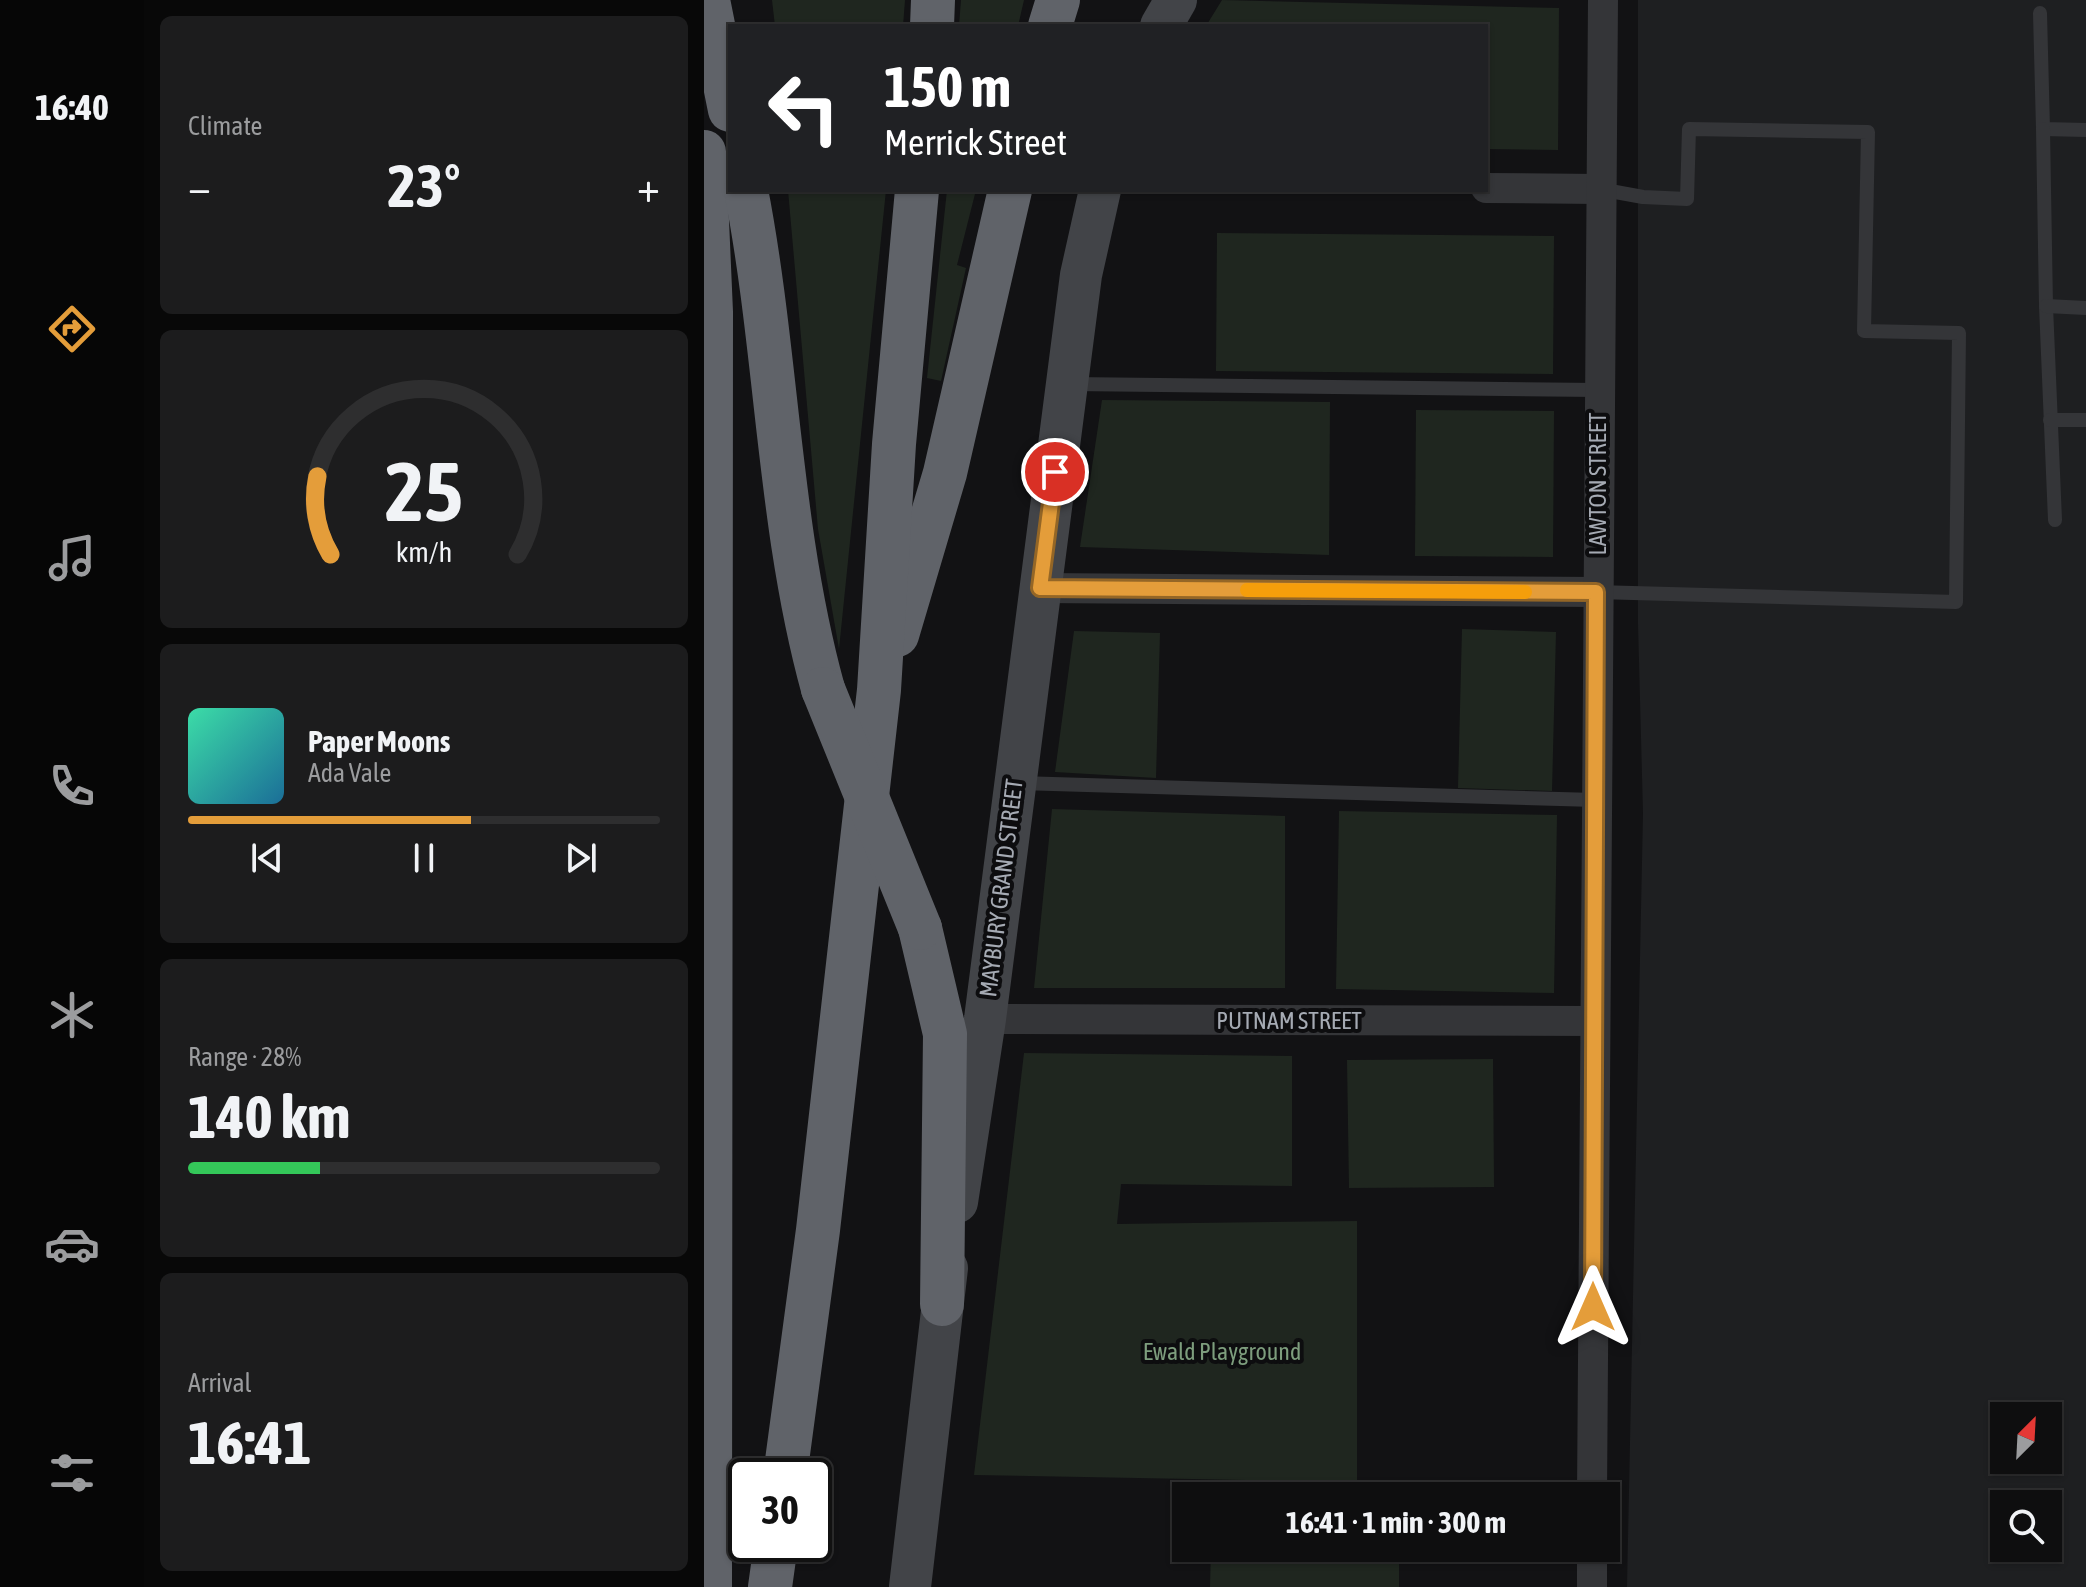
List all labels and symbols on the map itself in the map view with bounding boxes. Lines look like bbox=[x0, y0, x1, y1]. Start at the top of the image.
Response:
street label: LAWTON STREET bbox=[1584, 412, 1611, 556]
pin bbox=[1021, 438, 1089, 506]
street label: MAYBURY GRAND STREET bbox=[974, 777, 1028, 999]
street label: PUTNAM STREET bbox=[1216, 1007, 1362, 1034]
position arrow bbox=[1551, 1265, 1635, 1349]
park label: Ewald Playground bbox=[1143, 1338, 1301, 1365]
north arrow bbox=[1990, 1402, 2062, 1474]
speed limit sign: 30 bbox=[728, 1458, 832, 1562]

